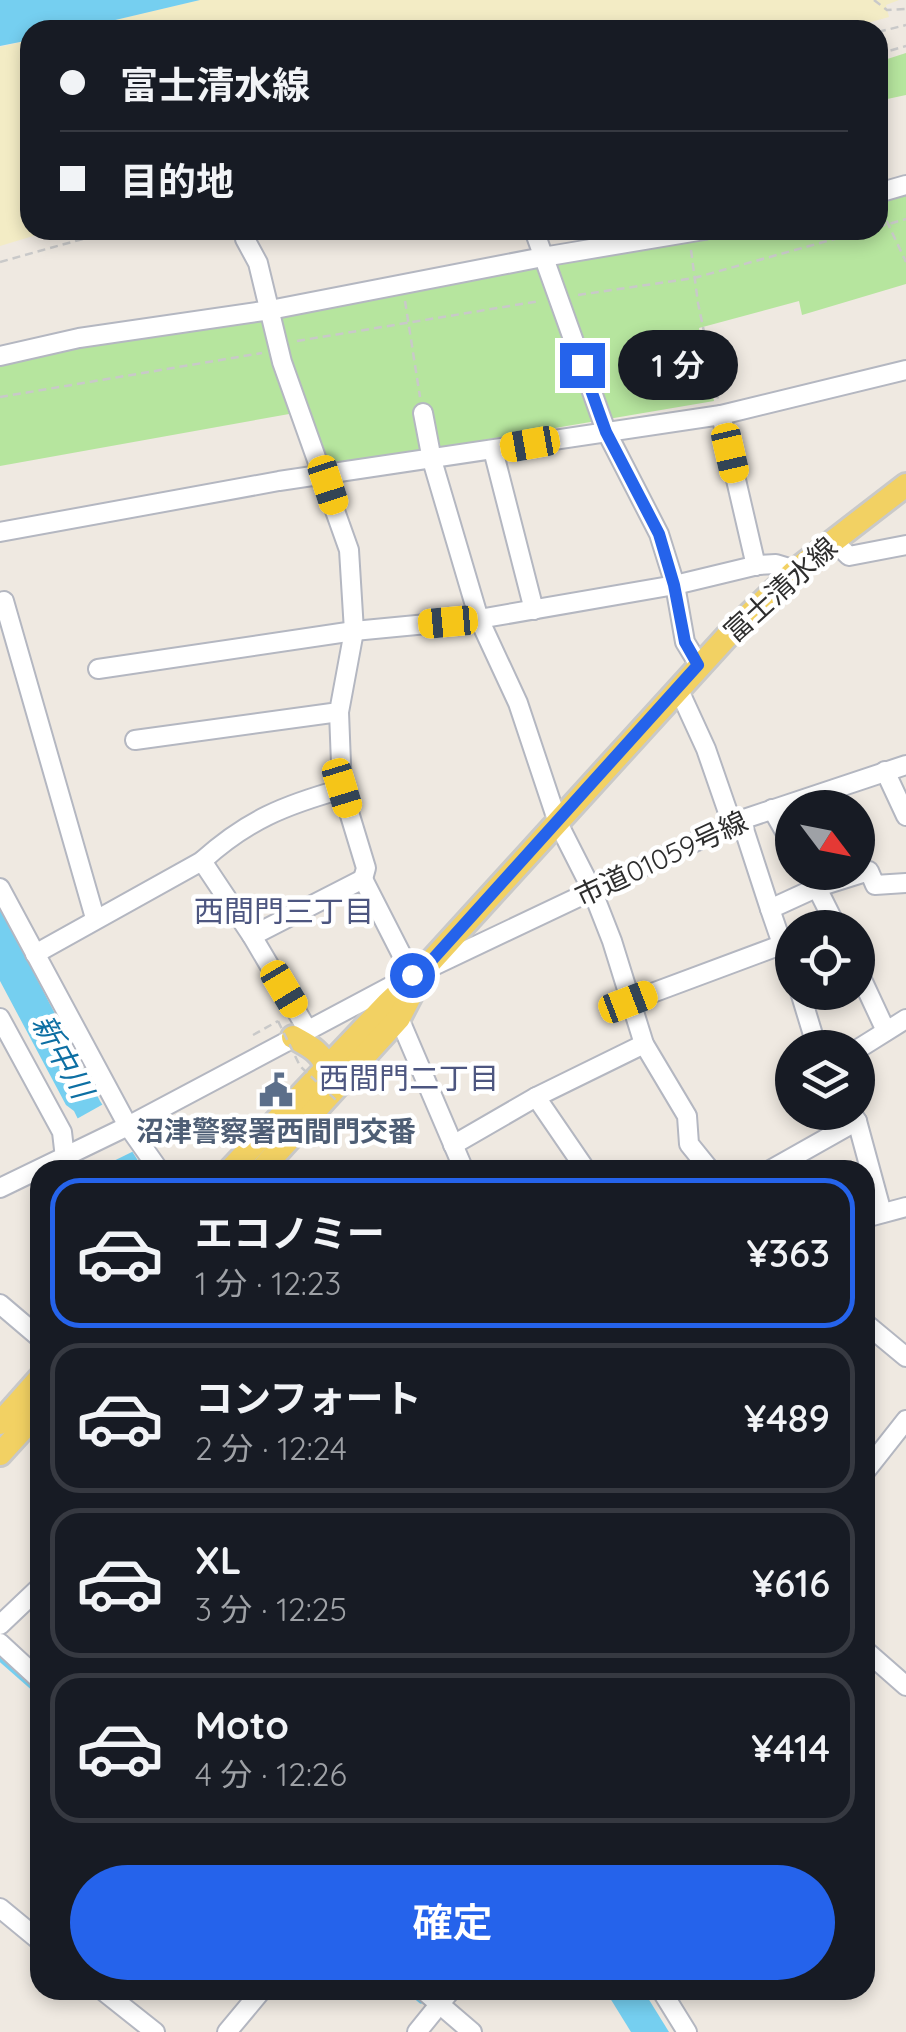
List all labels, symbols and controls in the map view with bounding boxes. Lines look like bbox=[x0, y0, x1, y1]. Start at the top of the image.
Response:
text: 富士清水線 bbox=[120, 61, 310, 109]
text: 目的地 bbox=[120, 157, 234, 205]
callout: 1 分 bbox=[617, 330, 737, 400]
route end bbox=[560, 343, 605, 388]
text: 1 分 bbox=[651, 345, 705, 385]
car bbox=[709, 420, 751, 486]
car bbox=[498, 424, 562, 464]
car bbox=[304, 452, 352, 518]
street label: 富士清水線 bbox=[716, 529, 844, 649]
car bbox=[417, 604, 479, 640]
car bbox=[319, 755, 365, 821]
north arrow bbox=[775, 790, 875, 890]
map controls bbox=[775, 790, 875, 1130]
street label: 市道01059号線 bbox=[569, 803, 753, 913]
district label: 西間門三丁目 bbox=[194, 892, 374, 930]
button: locate bbox=[775, 910, 875, 1010]
route start bbox=[390, 953, 435, 998]
car bbox=[256, 956, 312, 1022]
car bbox=[595, 977, 661, 1027]
water label: 新中川 bbox=[25, 1007, 103, 1107]
button: layers bbox=[775, 1030, 875, 1130]
district label: 西間門二丁目 bbox=[319, 1059, 499, 1097]
public building icon: 沼津警察署西間門交番 bbox=[257, 1071, 295, 1109]
place label: 沼津警察署西間門交番 bbox=[136, 1113, 416, 1148]
icon: car bbox=[75, 1208, 165, 1298]
text: エコノミー bbox=[195, 1209, 385, 1257]
text: ¥363 bbox=[746, 1229, 830, 1277]
text: 1 分 · 12:23 bbox=[195, 1263, 341, 1303]
icon: car bbox=[75, 1373, 165, 1463]
text: コンフォート bbox=[195, 1374, 422, 1422]
text: ¥489 bbox=[744, 1394, 830, 1442]
text: 2 分 · 12:24 bbox=[195, 1428, 347, 1468]
text: XL bbox=[195, 1536, 241, 1584]
icon: car bbox=[75, 1538, 165, 1628]
text: ¥616 bbox=[752, 1559, 830, 1607]
text: 3 分 · 12:25 bbox=[195, 1589, 347, 1629]
text: Moto bbox=[195, 1701, 289, 1749]
icon: car bbox=[75, 1703, 165, 1793]
text: ¥414 bbox=[751, 1724, 830, 1772]
text: 4 分 · 12:26 bbox=[195, 1754, 347, 1794]
button: 確定 bbox=[70, 1865, 835, 1980]

